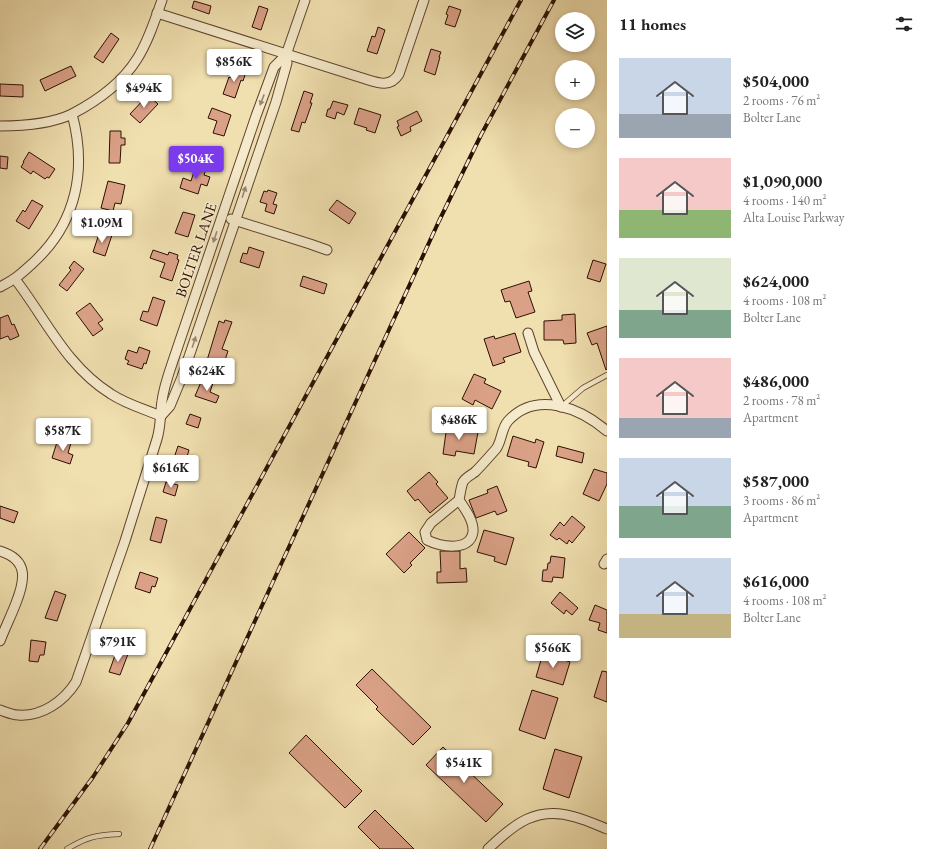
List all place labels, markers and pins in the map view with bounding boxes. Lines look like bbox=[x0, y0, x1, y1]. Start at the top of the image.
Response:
pin: $856K bbox=[206, 49, 262, 83]
pin: $494K bbox=[116, 75, 172, 109]
pin: $504K bbox=[168, 146, 224, 180]
pin: $1.09M bbox=[69, 210, 135, 244]
pin: $624K bbox=[179, 358, 235, 392]
pin: $486K bbox=[431, 407, 487, 441]
pin: $587K bbox=[35, 418, 91, 452]
pin: $616K bbox=[143, 455, 199, 489]
pin: $791K bbox=[90, 629, 146, 663]
pin: $566K bbox=[525, 635, 581, 669]
pin: $541K bbox=[436, 750, 492, 784]

